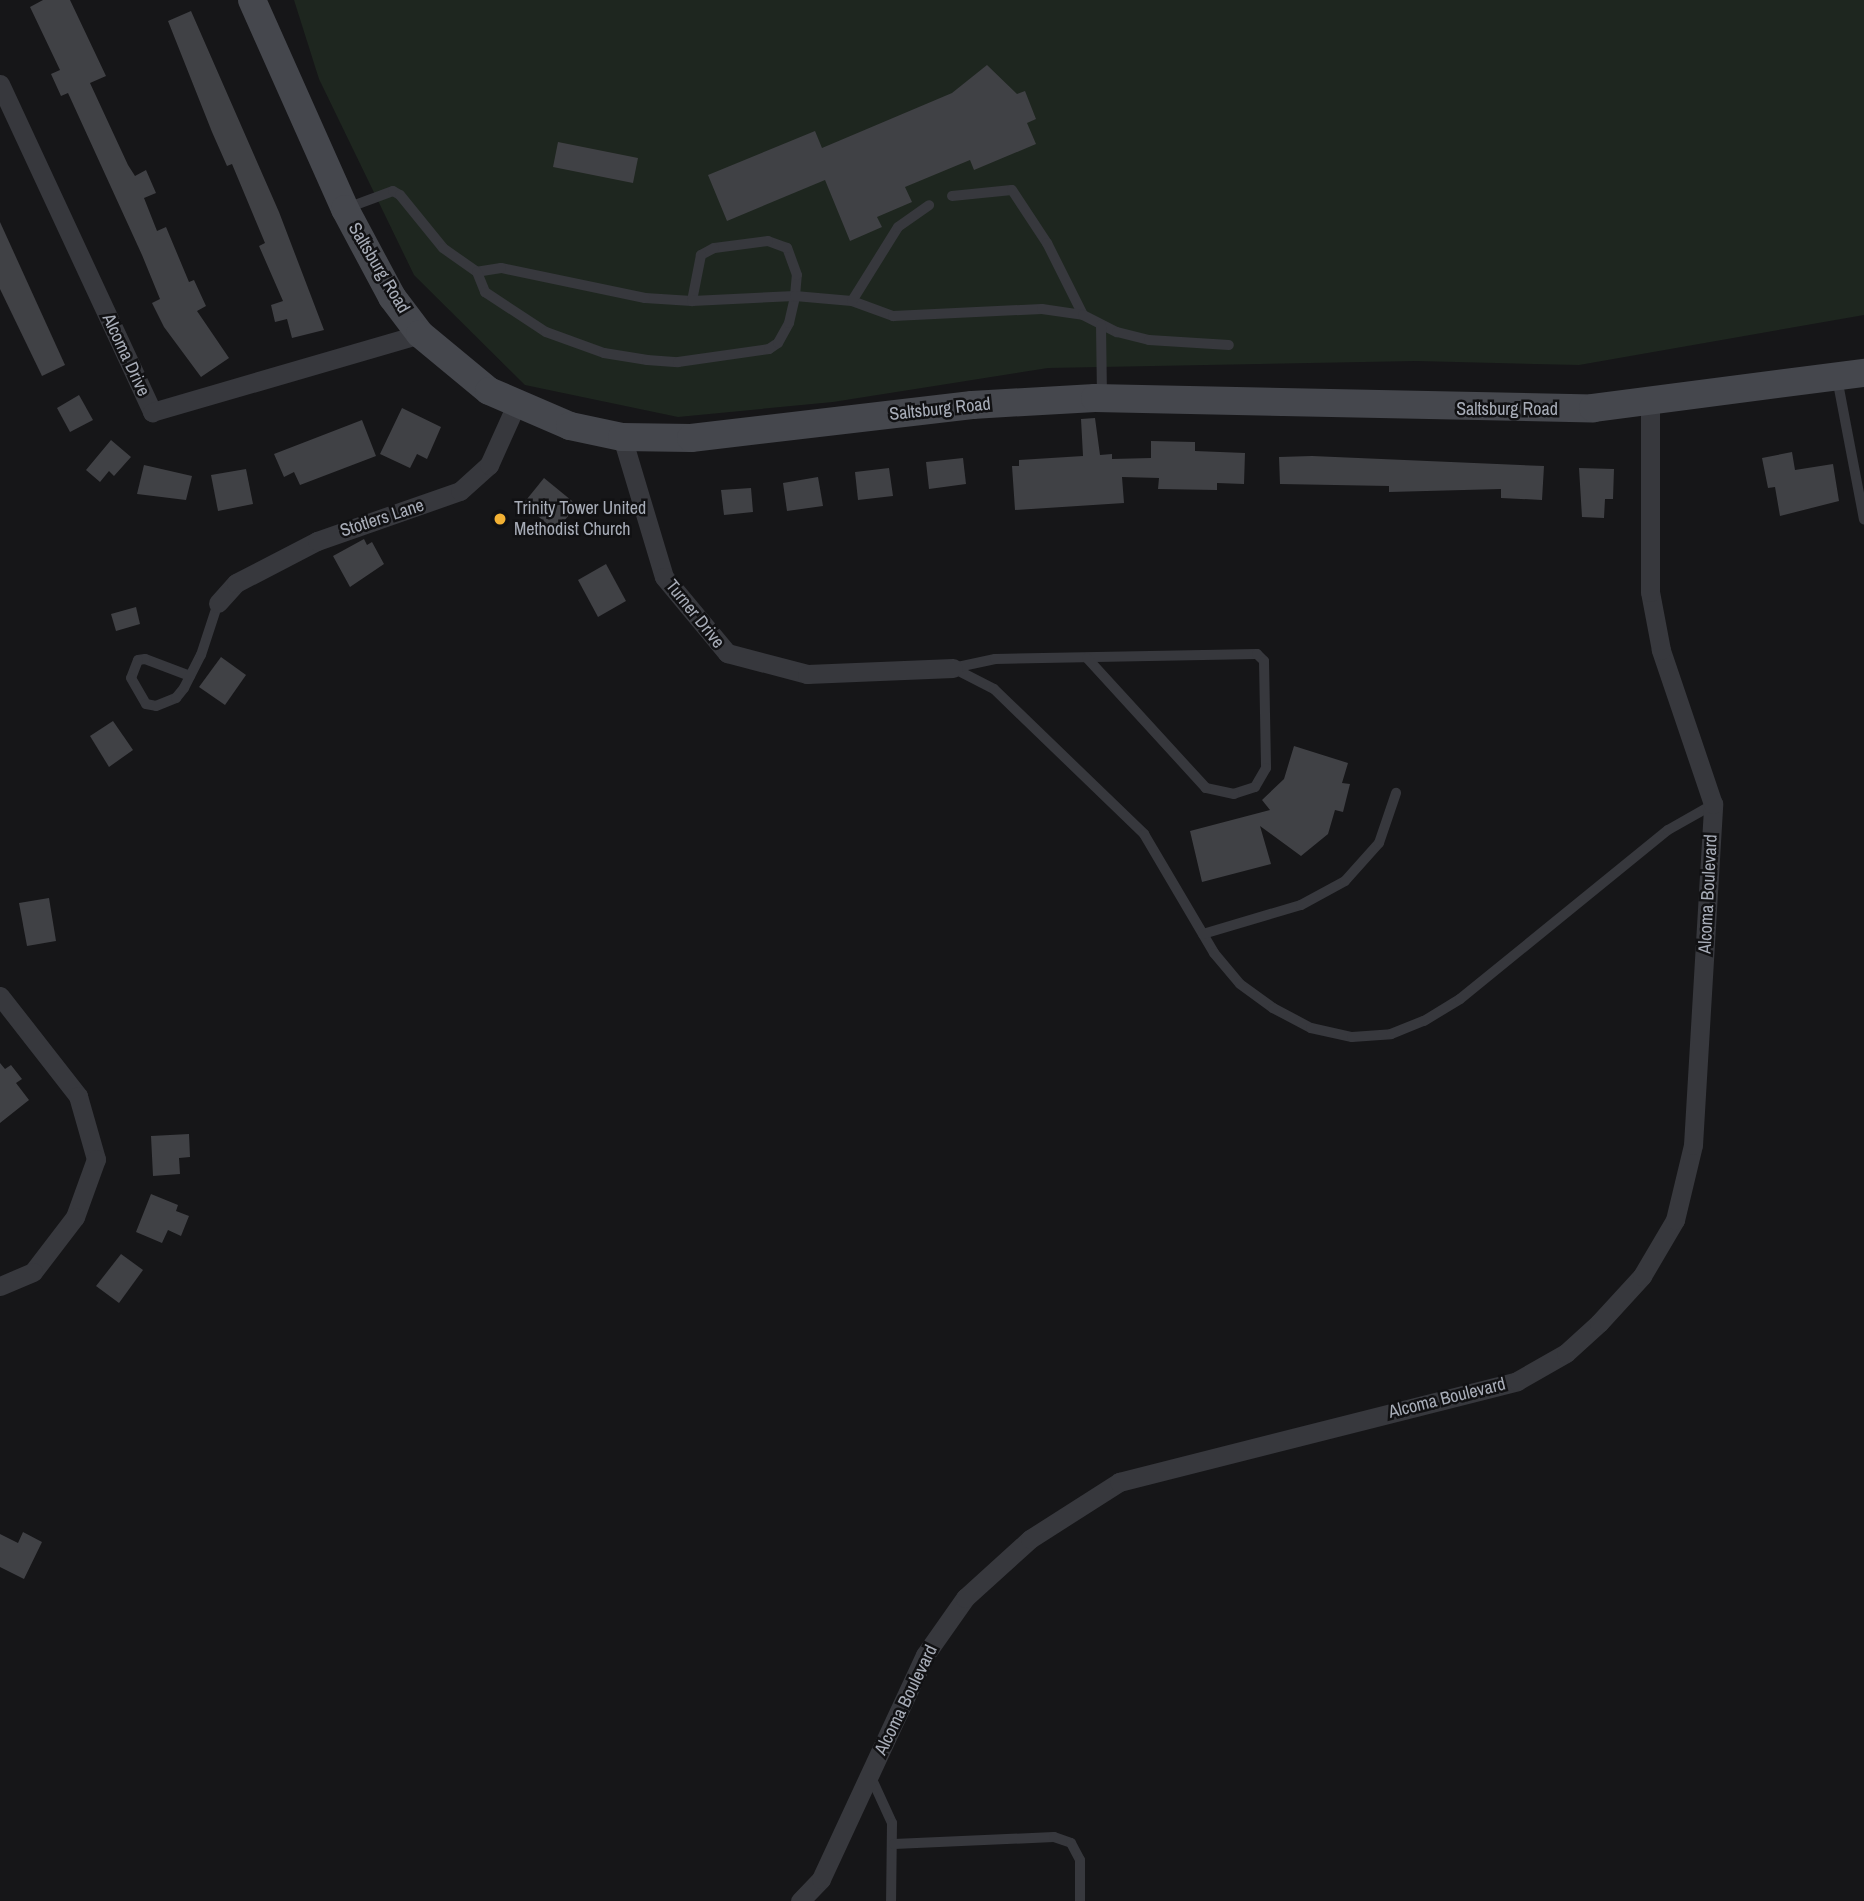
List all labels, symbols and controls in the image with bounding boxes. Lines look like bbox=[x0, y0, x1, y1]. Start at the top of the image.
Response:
street label: Saltsburg Road bbox=[344, 219, 414, 317]
street label: Alcoma Drive bbox=[97, 310, 155, 400]
street label: Saltsburg Road bbox=[888, 393, 992, 425]
street label: Saltsburg Road bbox=[1456, 398, 1558, 420]
street label: Stotlers Lane bbox=[337, 494, 427, 542]
place label: Trinity Tower United Methodist Church bbox=[514, 498, 646, 540]
marker: Trinity Tower United Methodist Church bbox=[492, 511, 508, 527]
street label: Turner Drive bbox=[661, 576, 729, 652]
street label: Alcoma Boulevard bbox=[1694, 834, 1722, 954]
street label: Alcoma Boulevard bbox=[1386, 1373, 1508, 1423]
street label: Alcoma Boulevard bbox=[870, 1641, 942, 1759]

